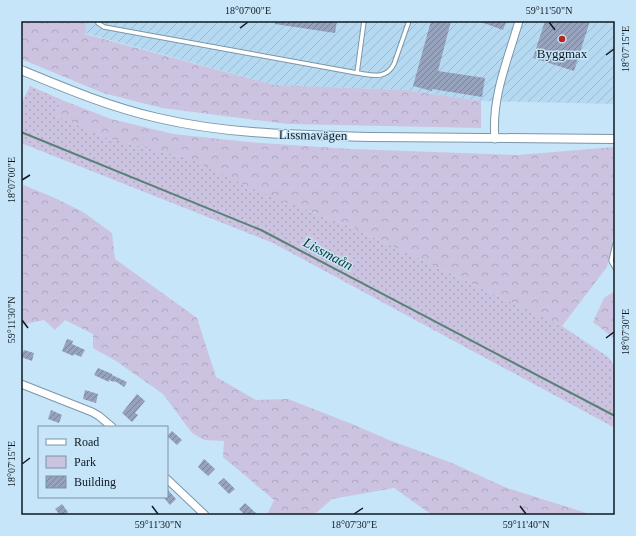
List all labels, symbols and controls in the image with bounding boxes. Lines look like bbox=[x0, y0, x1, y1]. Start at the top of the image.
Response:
text: 18°07'00"E bbox=[225, 5, 271, 16]
text: 59°11'50"N bbox=[526, 5, 572, 16]
text: 18°07'15"E bbox=[620, 26, 631, 72]
marker: Byggmax bbox=[557, 34, 567, 44]
place label: Byggmax bbox=[537, 46, 588, 61]
street label: Lissmavägen bbox=[279, 127, 348, 143]
text: 18°07'00"E bbox=[6, 157, 17, 203]
water label: Lissmaån bbox=[300, 234, 355, 273]
text: 59°11'30"N bbox=[6, 297, 17, 343]
text: 18°07'30"E bbox=[620, 309, 631, 355]
legend bbox=[38, 426, 168, 498]
text: Road bbox=[74, 435, 99, 449]
text: 18°07'15"E bbox=[6, 441, 17, 487]
text: Park bbox=[74, 455, 96, 469]
text: Building bbox=[74, 475, 116, 489]
text: 59°11'30"N bbox=[135, 519, 181, 530]
text: 18°07'30"E bbox=[331, 519, 377, 530]
text: 59°11'40"N bbox=[503, 519, 549, 530]

